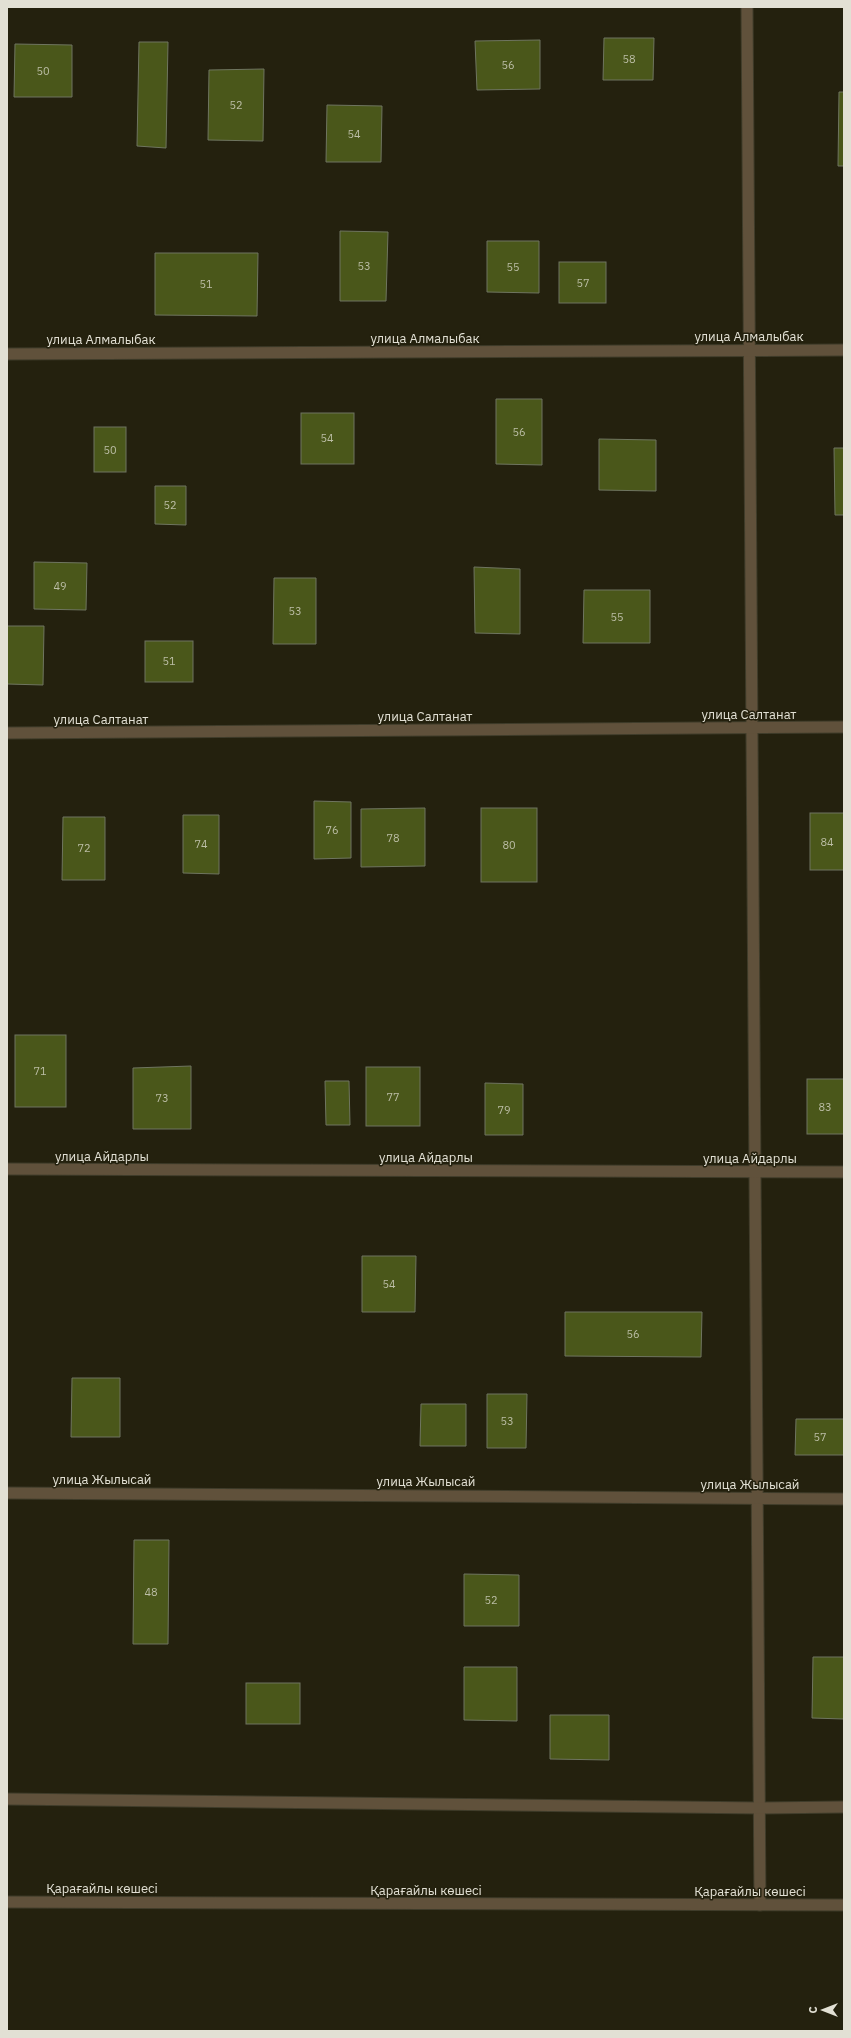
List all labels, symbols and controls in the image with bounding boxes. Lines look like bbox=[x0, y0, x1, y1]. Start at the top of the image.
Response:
house number: 58 bbox=[622, 52, 636, 66]
house number: 56 bbox=[501, 58, 515, 72]
house number: 50 bbox=[36, 64, 50, 78]
house number: 52 bbox=[229, 98, 243, 112]
house number: 54 bbox=[347, 127, 361, 141]
house number: 53 bbox=[357, 259, 371, 273]
house number: 55 bbox=[506, 260, 520, 274]
house number: 57 bbox=[576, 276, 590, 290]
house number: 51 bbox=[199, 277, 213, 291]
street label: улица Алмалыбак bbox=[694, 328, 804, 345]
street label: улица Алмалыбак bbox=[370, 330, 480, 347]
street label: улица Алмалыбак bbox=[46, 331, 156, 348]
house number: 56 bbox=[512, 425, 526, 439]
house number: 54 bbox=[320, 431, 334, 445]
house number: 50 bbox=[103, 443, 117, 457]
house number: 52 bbox=[163, 498, 177, 512]
house number: 49 bbox=[53, 579, 67, 593]
house number: 53 bbox=[288, 604, 302, 618]
house number: 55 bbox=[610, 610, 624, 624]
house number: 51 bbox=[162, 654, 176, 668]
street label: улица Салтанат bbox=[702, 706, 796, 723]
street label: улица Салтанат bbox=[378, 708, 472, 725]
street label: улица Салтанат bbox=[54, 711, 148, 728]
house number: 76 bbox=[325, 823, 339, 837]
house number: 78 bbox=[386, 831, 400, 845]
house number: 84 bbox=[820, 835, 834, 849]
house number: 74 bbox=[194, 837, 208, 851]
house number: 80 bbox=[502, 838, 516, 852]
house number: 72 bbox=[77, 841, 91, 855]
house number: 71 bbox=[33, 1064, 47, 1078]
house number: 77 bbox=[386, 1090, 400, 1104]
house number: 73 bbox=[155, 1091, 169, 1105]
house number: 83 bbox=[818, 1100, 832, 1114]
house number: 79 bbox=[497, 1103, 511, 1117]
street label: улица Айдарлы bbox=[55, 1148, 149, 1165]
street label: улица Айдарлы bbox=[379, 1149, 473, 1166]
street label: улица Айдарлы bbox=[703, 1150, 797, 1167]
house number: 54 bbox=[382, 1277, 396, 1291]
house number: 56 bbox=[626, 1327, 640, 1341]
house number: 53 bbox=[500, 1414, 514, 1428]
house number: 57 bbox=[813, 1430, 827, 1444]
street label: улица Жылысай bbox=[53, 1471, 151, 1488]
street label: улица Жылысай bbox=[377, 1473, 475, 1490]
street label: улица Жылысай bbox=[701, 1476, 799, 1493]
house number: 48 bbox=[144, 1585, 158, 1599]
house number: 52 bbox=[484, 1593, 498, 1607]
street label: Қарағайлы көшесі bbox=[46, 1880, 158, 1897]
street label: Қарағайлы көшесі bbox=[370, 1882, 482, 1899]
street label: Қарағайлы көшесі bbox=[694, 1883, 806, 1900]
north arrow bbox=[803, 1990, 843, 2030]
text: С bbox=[806, 2006, 820, 2014]

